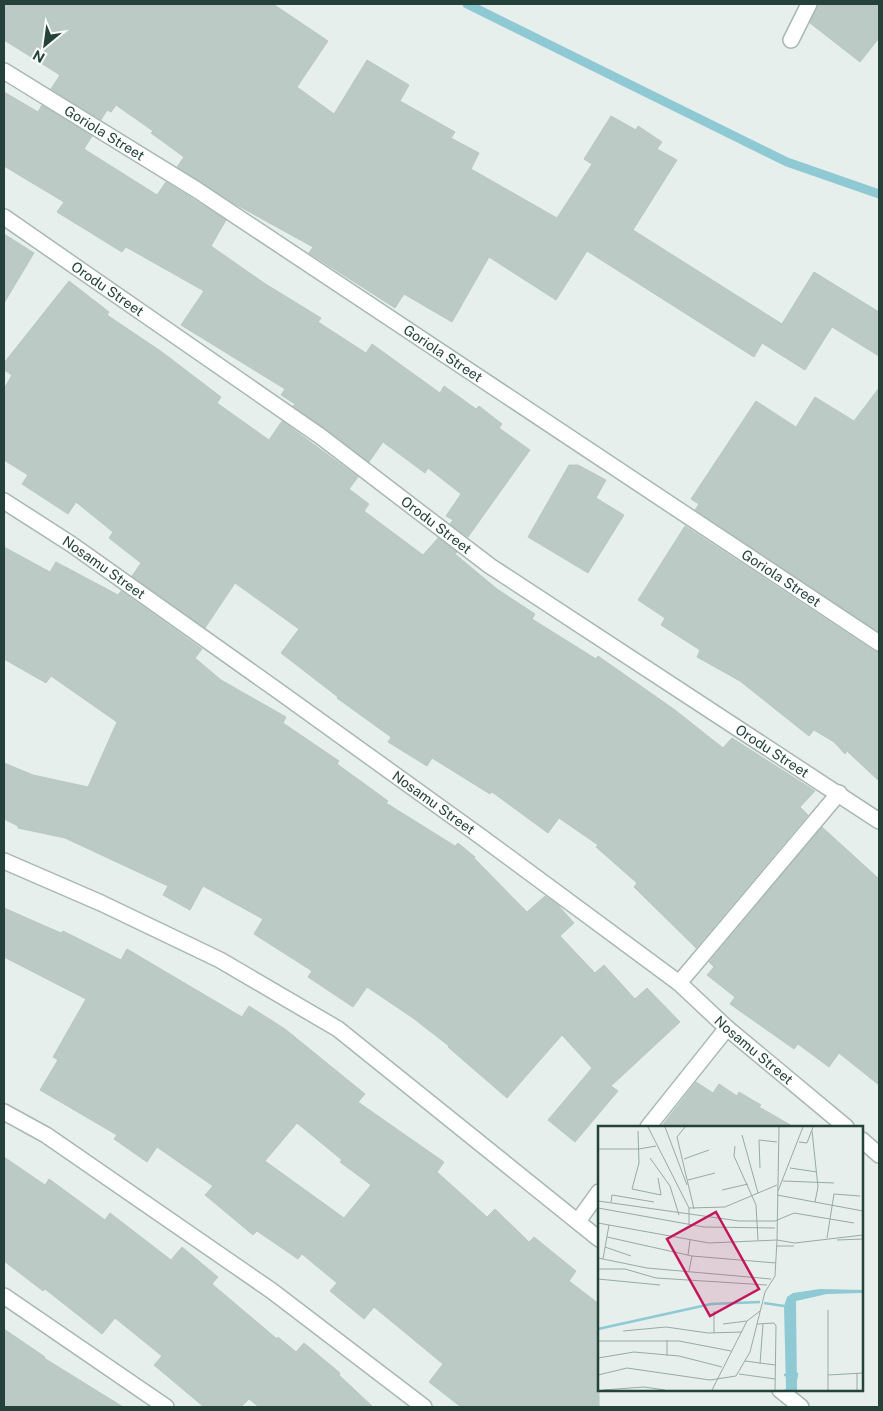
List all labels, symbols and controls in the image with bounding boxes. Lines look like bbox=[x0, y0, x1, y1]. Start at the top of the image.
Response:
north arrow bbox=[20, 20, 70, 70]
text: N bbox=[30, 47, 47, 66]
street label: Goriola Street bbox=[61, 102, 148, 164]
street label: Orodu Street bbox=[68, 258, 147, 319]
street label: Goriola Street bbox=[400, 321, 485, 385]
street label: Orodu Street bbox=[398, 493, 475, 557]
street label: Nosamu Street bbox=[60, 533, 148, 602]
street label: Goriola Street bbox=[739, 546, 824, 610]
street label: Orodu Street bbox=[733, 721, 812, 781]
street label: Nosamu Street bbox=[389, 768, 478, 838]
street label: Nosamu Street bbox=[711, 1012, 796, 1088]
inset map bbox=[598, 1126, 863, 1391]

